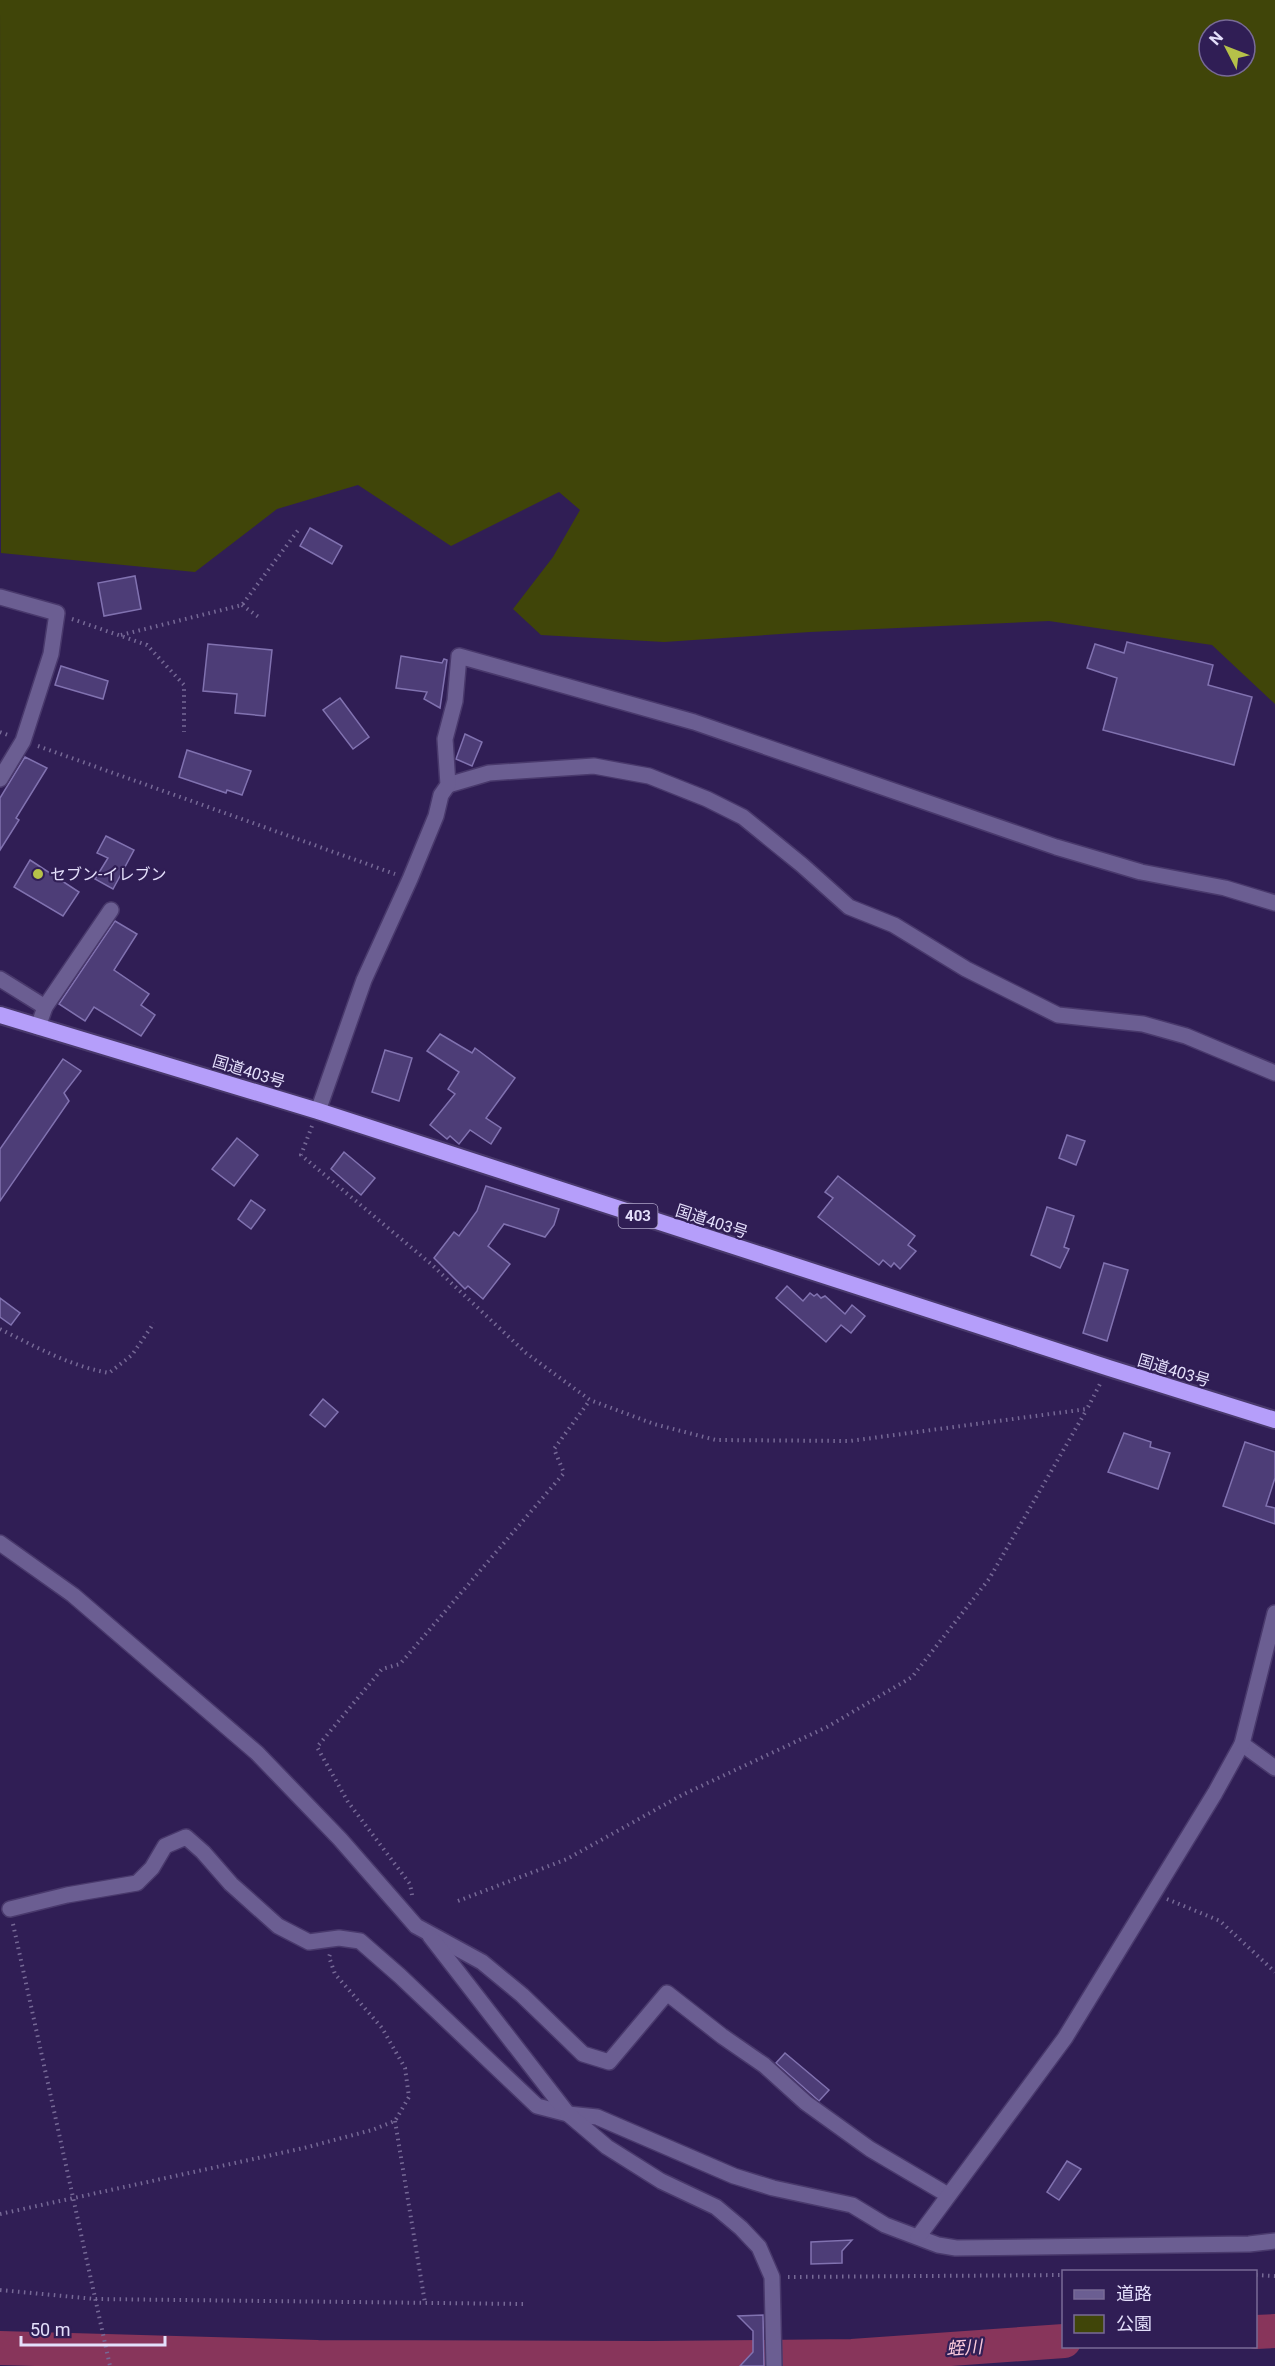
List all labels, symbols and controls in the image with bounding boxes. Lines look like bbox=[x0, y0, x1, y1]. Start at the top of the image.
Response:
north arrow bbox=[1197, 18, 1257, 78]
text: N bbox=[1205, 28, 1227, 49]
place label: セブン-イレブン bbox=[50, 865, 166, 884]
marker: セブン-イレブン bbox=[31, 867, 45, 881]
street label: 国道403号 bbox=[210, 1051, 287, 1092]
street label: 国道403号 bbox=[673, 1201, 750, 1242]
road number: 403 bbox=[618, 1204, 658, 1228]
street label: 国道403号 bbox=[1135, 1350, 1212, 1391]
legend bbox=[1062, 2270, 1257, 2348]
text: 道路 bbox=[1116, 2283, 1152, 2304]
scale bar bbox=[21, 2309, 165, 2347]
text: 公園 bbox=[1116, 2313, 1152, 2334]
text: 50 m bbox=[30, 2319, 70, 2340]
water label: 蛭川 bbox=[945, 2336, 985, 2359]

